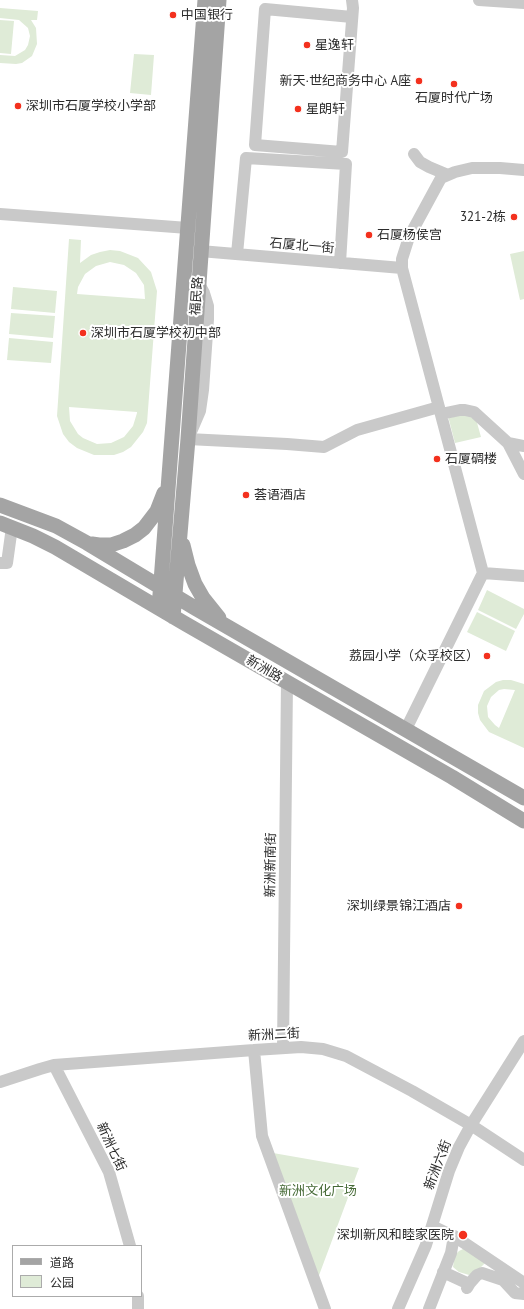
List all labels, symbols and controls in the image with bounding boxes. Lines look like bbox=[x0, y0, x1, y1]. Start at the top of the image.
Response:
place label: 中国银行 bbox=[181, 7, 233, 23]
marker: 中国银行 bbox=[168, 10, 178, 20]
place label: 星逸轩 bbox=[315, 37, 354, 53]
marker: 星逸轩 bbox=[302, 40, 312, 50]
place label: 新天·世纪商务中心 A座 bbox=[279, 73, 411, 89]
marker: 新天·世纪商务中心 A座 bbox=[414, 76, 424, 86]
marker: 石厦时代广场 bbox=[449, 79, 459, 89]
place label: 石厦时代广场 bbox=[415, 90, 493, 106]
place label: 深圳市石厦学校小学部 bbox=[26, 98, 156, 114]
marker: 深圳市石厦学校小学部 bbox=[13, 101, 23, 111]
place label: 星朗轩 bbox=[306, 101, 345, 117]
marker: 星朗轩 bbox=[293, 104, 303, 114]
place label: 321-2栋 bbox=[460, 209, 506, 225]
marker: 321-2栋 bbox=[509, 212, 519, 222]
place label: 石厦杨侯宫 bbox=[377, 227, 442, 243]
marker: 石厦杨侯宫 bbox=[364, 230, 374, 240]
street label: 石厦北一街 bbox=[269, 235, 335, 257]
street label: 福民路 bbox=[188, 276, 206, 316]
place label: 深圳市石厦学校初中部 bbox=[91, 325, 221, 341]
marker: 深圳市石厦学校初中部 bbox=[78, 328, 88, 338]
place label: 石厦碉楼 bbox=[445, 451, 497, 467]
marker: 石厦碉楼 bbox=[432, 454, 442, 464]
place label: 荟语酒店 bbox=[254, 487, 306, 503]
marker: 荟语酒店 bbox=[241, 490, 251, 500]
place label: 荔园小学（众孚校区） bbox=[349, 648, 479, 664]
marker: 荔园小学（众孚校区） bbox=[482, 651, 492, 661]
street label: 新洲路 bbox=[243, 652, 285, 686]
street label: 新洲新南街 bbox=[263, 832, 279, 898]
place label: 深圳绿景锦江酒店 bbox=[347, 898, 451, 914]
marker: 深圳绿景锦江酒店 bbox=[454, 901, 464, 911]
street label: 新洲二街 bbox=[248, 1026, 300, 1044]
street label: 新洲七街 bbox=[93, 1120, 129, 1174]
street label: 新洲六街 bbox=[421, 1138, 455, 1192]
park label: 新洲文化广场 bbox=[279, 1183, 357, 1199]
place label: 深圳新风和睦家医院 bbox=[337, 1227, 454, 1243]
marker: 深圳新风和睦家医院 bbox=[457, 1229, 469, 1241]
legend bbox=[12, 1245, 142, 1297]
text: 道路 bbox=[50, 1255, 74, 1270]
text: 公园 bbox=[50, 1275, 74, 1290]

